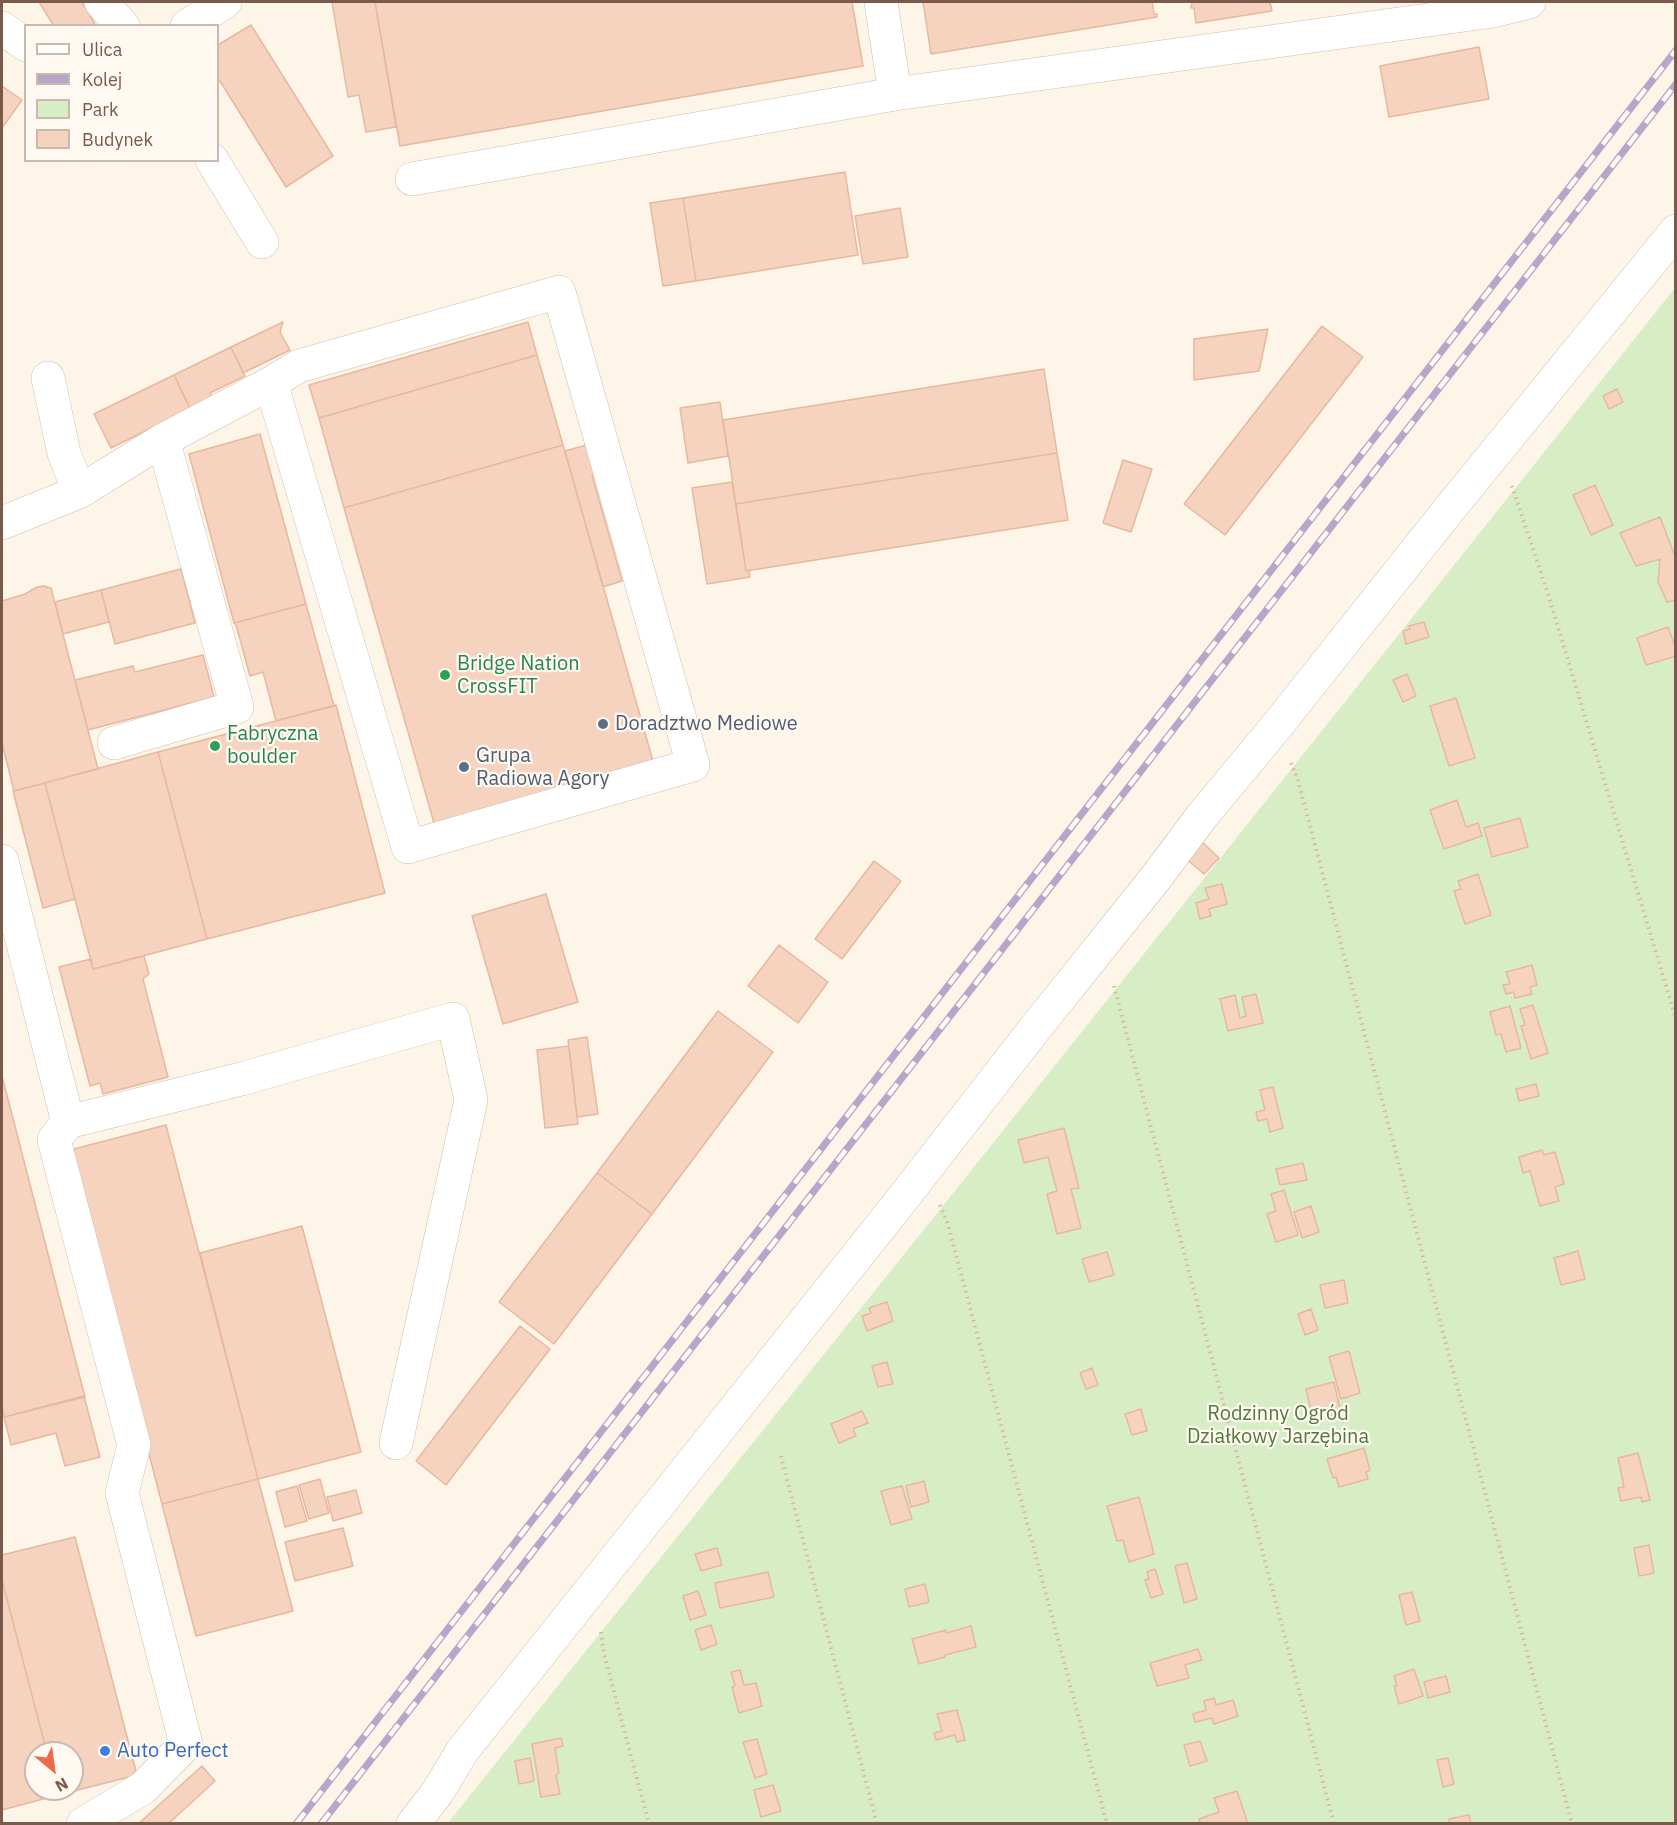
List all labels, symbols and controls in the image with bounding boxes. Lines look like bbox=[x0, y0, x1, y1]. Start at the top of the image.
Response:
legend bbox=[24, 24, 219, 162]
text: Ulica bbox=[82, 38, 122, 61]
text: Kolej bbox=[82, 68, 122, 91]
text: Park bbox=[82, 98, 118, 121]
text: Budynek bbox=[82, 128, 153, 151]
place label: Bridge Nation CrossFIT bbox=[457, 652, 580, 699]
marker: Bridge Nation CrossFIT bbox=[438, 668, 452, 682]
place label: Doradztwo Mediowe bbox=[615, 712, 798, 736]
marker: Doradztwo Mediowe bbox=[596, 717, 610, 731]
place label: Fabryczna boulder bbox=[227, 722, 318, 769]
marker: Fabryczna boulder bbox=[208, 739, 222, 753]
place label: Grupa Radiowa Agory bbox=[476, 744, 610, 791]
marker: Grupa Radiowa Agory bbox=[457, 760, 471, 774]
park label: Rodzinny Ogród Działkowy Jarzębina bbox=[1187, 1402, 1369, 1449]
place label: Auto Perfect bbox=[117, 1739, 229, 1763]
north arrow bbox=[24, 1741, 84, 1801]
marker: Auto Perfect bbox=[98, 1744, 112, 1758]
text: N bbox=[52, 1773, 72, 1797]

